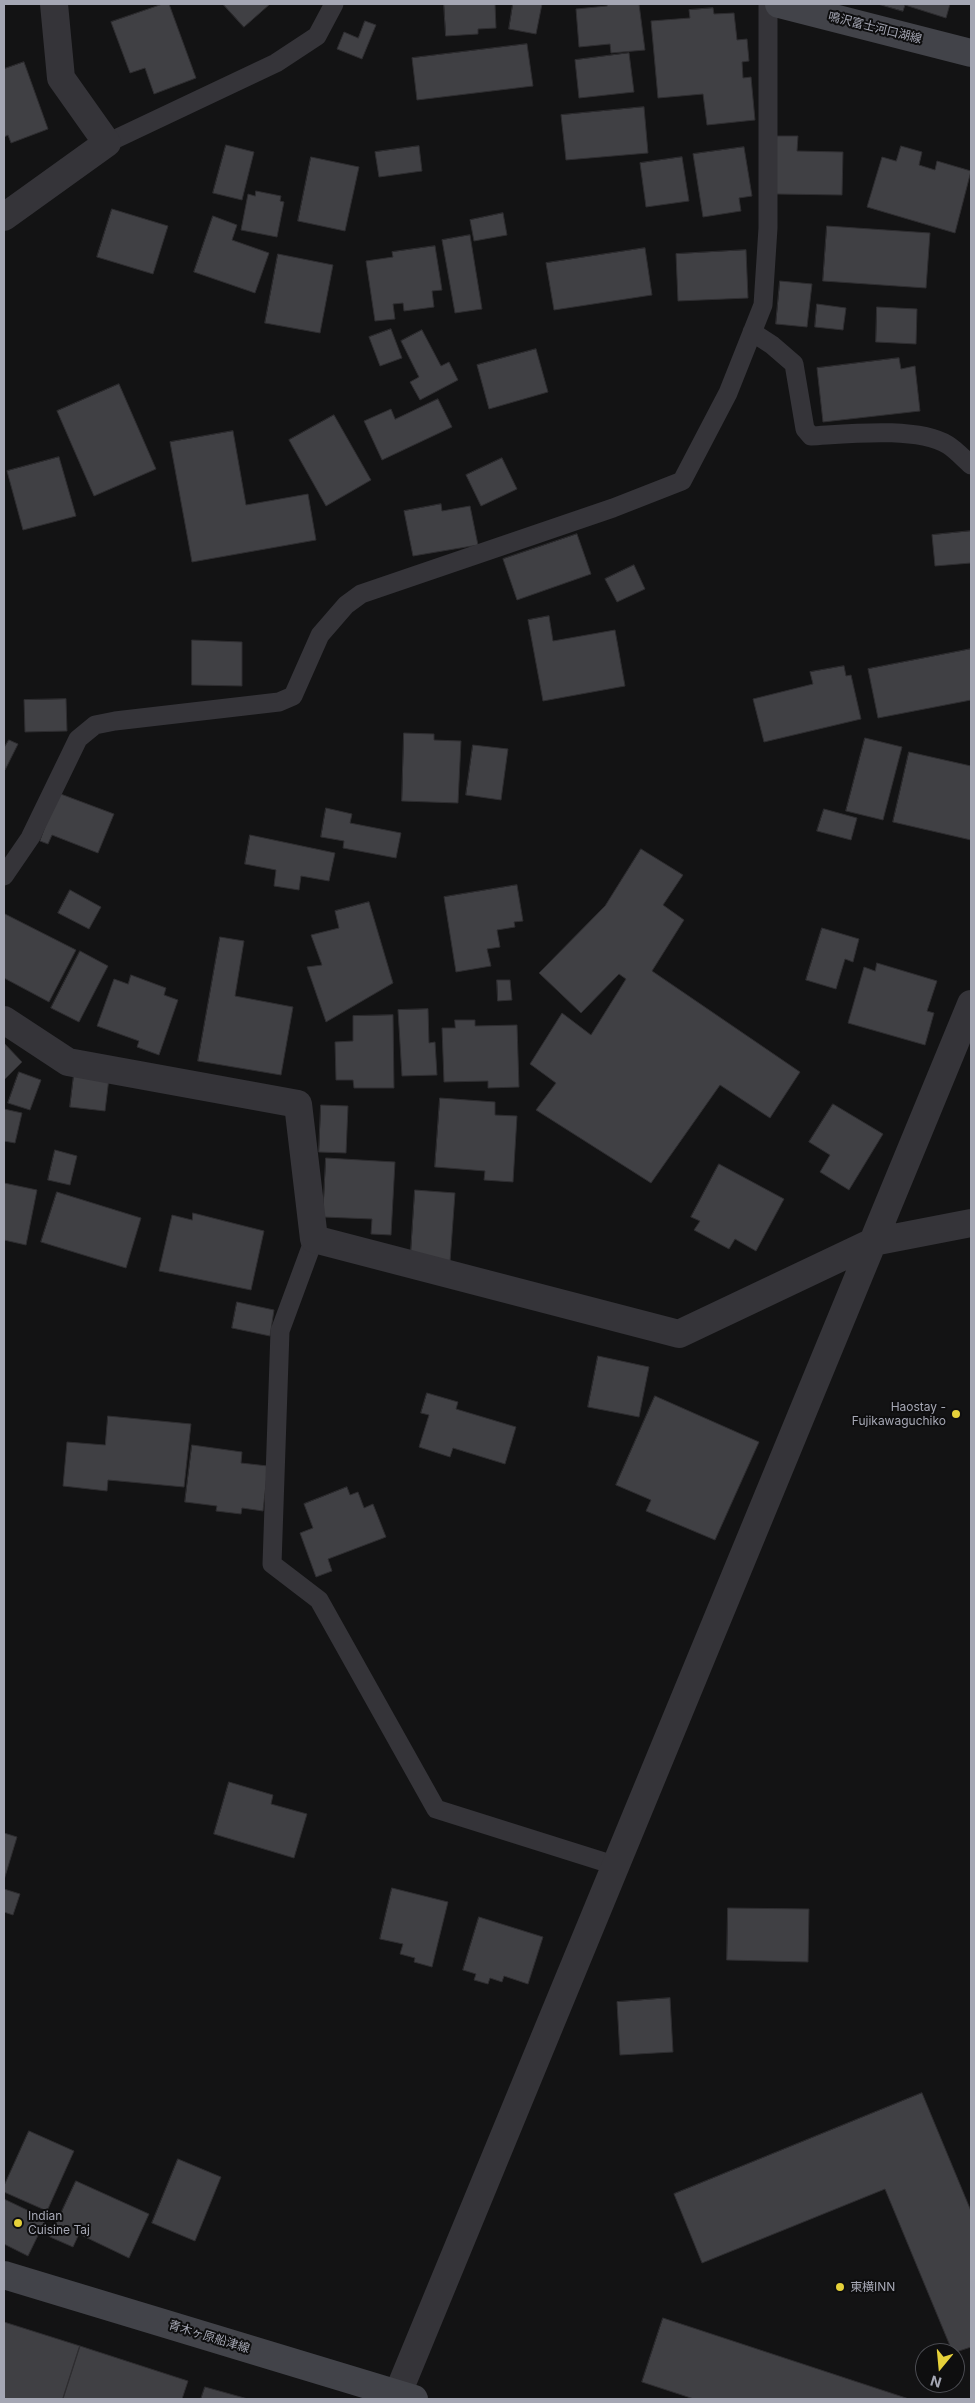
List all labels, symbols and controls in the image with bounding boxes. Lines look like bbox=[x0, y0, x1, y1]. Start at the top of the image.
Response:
street label: 鳴沢富士河口湖線 bbox=[827, 9, 923, 47]
place label: Haostay - Fujikawaguchiko bbox=[852, 1400, 946, 1428]
marker: Haostay - Fujikawaguchiko bbox=[950, 1408, 962, 1420]
place label: Indian Cuisine Taj bbox=[28, 2209, 90, 2237]
marker: Indian Cuisine Taj bbox=[12, 2217, 24, 2229]
place label: 東横INN bbox=[850, 2280, 895, 2294]
marker: 東横INN bbox=[834, 2281, 846, 2293]
street label: 青木ヶ原船津線 bbox=[167, 2318, 251, 2356]
north arrow bbox=[915, 2343, 965, 2393]
text: N bbox=[928, 2372, 943, 2392]

